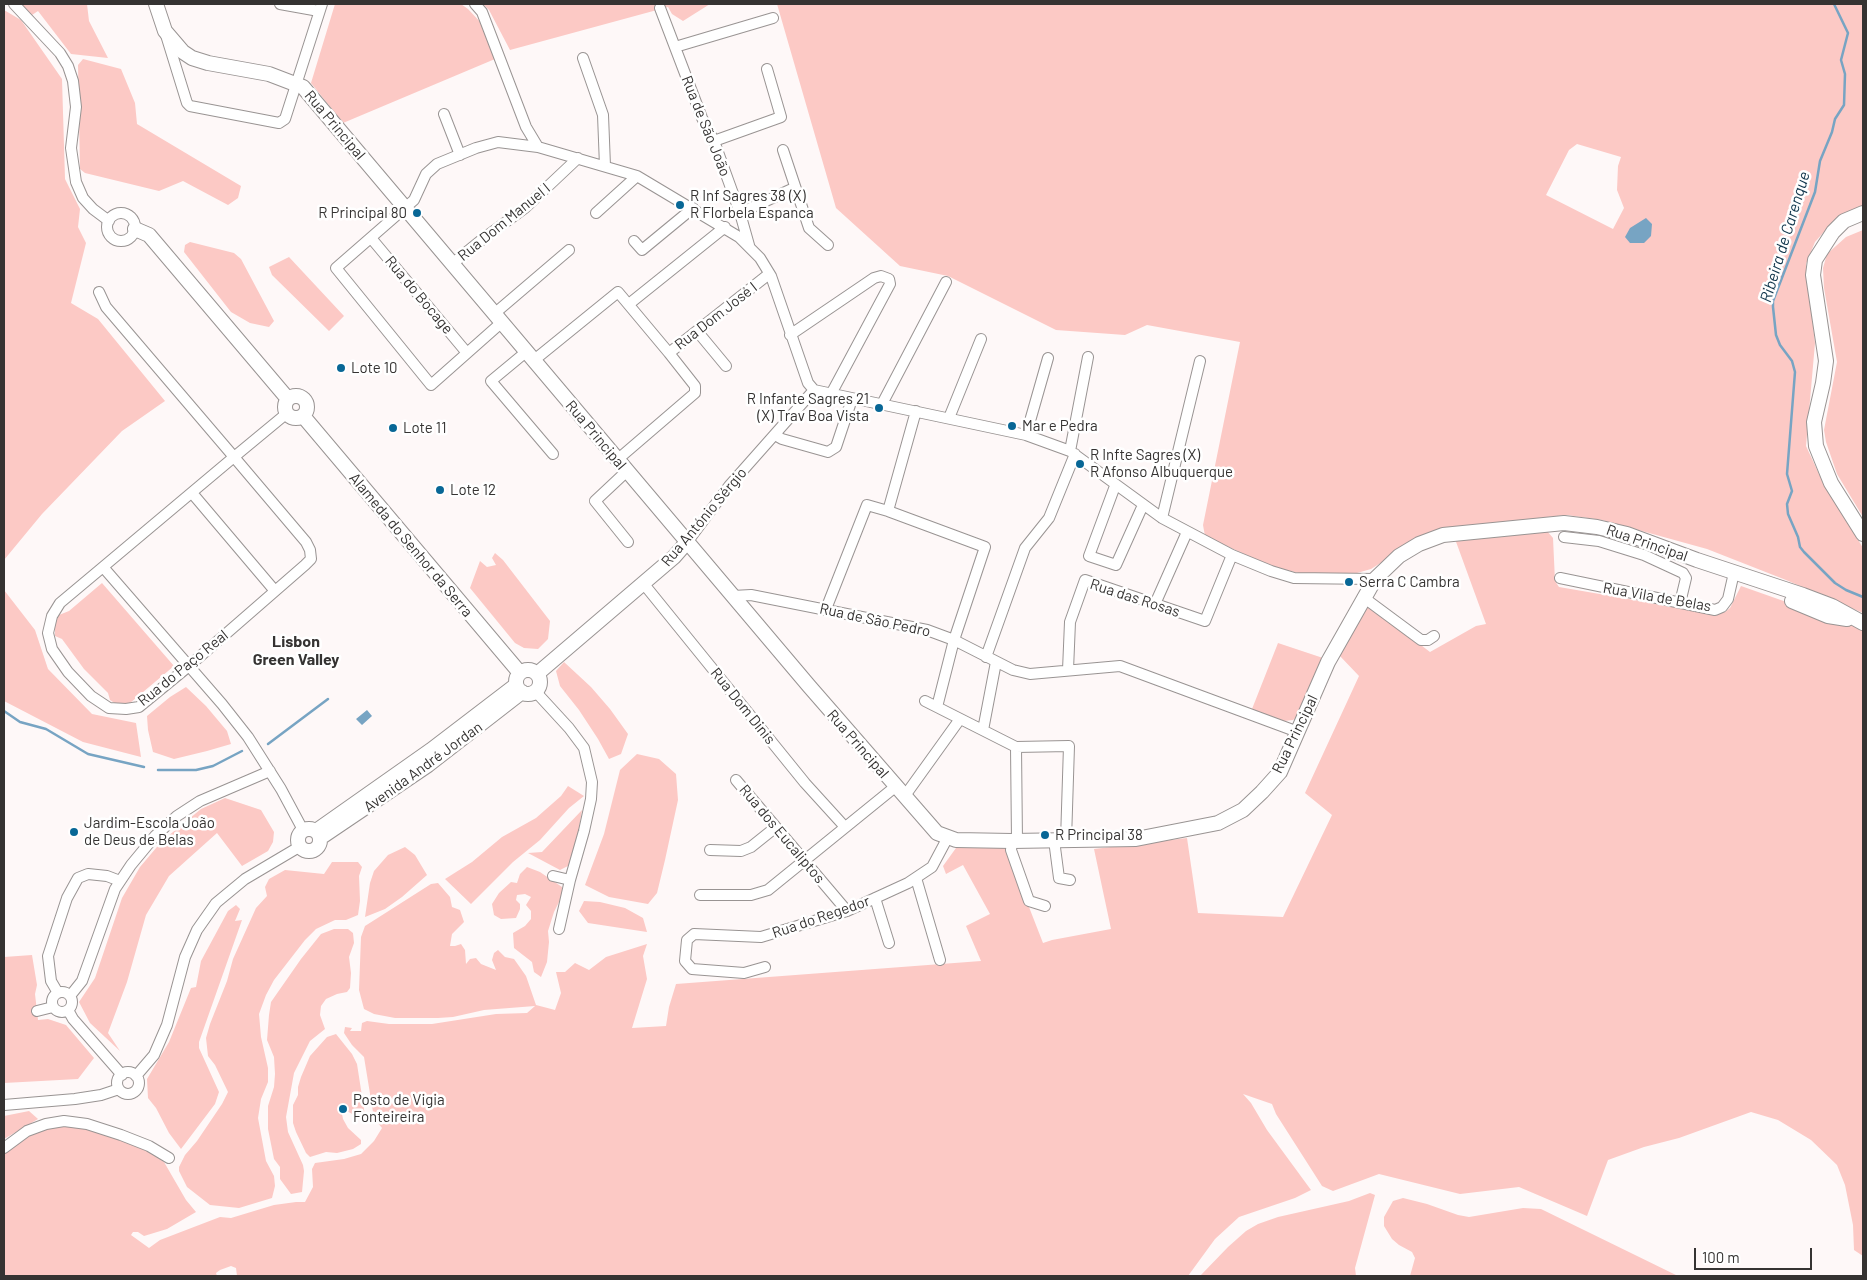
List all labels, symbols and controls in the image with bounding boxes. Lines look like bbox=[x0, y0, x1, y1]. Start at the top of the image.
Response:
street label: Rua de São João bbox=[678, 73, 734, 179]
street label: Rua Principal bbox=[301, 87, 369, 163]
water label: Ribeira de Carenque bbox=[1756, 169, 1814, 305]
street label: Rua Dom Manuel I bbox=[454, 179, 554, 265]
place label: R Inf Sagres 38 (X) R Florbela Espanca bbox=[690, 187, 814, 222]
marker: R Inf Sagres 38 (X) R Florbela Espanca bbox=[674, 199, 686, 211]
place label: R Principal 80 bbox=[318, 204, 407, 222]
marker: R Principal 80 bbox=[411, 207, 423, 219]
street label: Rua do Bocage bbox=[381, 252, 457, 338]
street label: Rua Dom José I bbox=[671, 278, 761, 354]
place label: Lote 10 bbox=[351, 359, 398, 377]
marker: Lote 10 bbox=[335, 362, 347, 374]
place label: R Infante Sagres 21 (X) Trav Boa Vista bbox=[747, 390, 869, 425]
street label: Rua Principal bbox=[562, 397, 630, 473]
marker: R Infante Sagres 21 (X) Trav Boa Vista bbox=[873, 402, 885, 414]
place label: Mar e Pedra bbox=[1022, 417, 1098, 435]
place label: Lote 11 bbox=[403, 419, 446, 437]
marker: Mar e Pedra bbox=[1006, 420, 1018, 432]
marker: Lote 11 bbox=[387, 422, 399, 434]
place label: R Infte Sagres (X) R Afonso Albuquerque bbox=[1090, 446, 1233, 481]
marker: R Infte Sagres (X) R Afonso Albuquerque bbox=[1074, 458, 1086, 470]
street label: Rua António Sérgio bbox=[657, 464, 751, 570]
street label: Alameda do Senhor da Serra bbox=[346, 469, 476, 621]
place label: Lote 12 bbox=[450, 481, 496, 499]
marker: Lote 12 bbox=[434, 484, 446, 496]
street label: Rua Principal bbox=[1604, 521, 1690, 565]
place label: Serra C Cambra bbox=[1359, 573, 1460, 591]
street label: Rua das Rosas bbox=[1088, 575, 1182, 621]
marker: Serra C Cambra bbox=[1343, 576, 1355, 588]
street label: Rua Vila de Belas bbox=[1601, 579, 1713, 615]
street label: Rua de São Pedro bbox=[818, 599, 932, 641]
street label: Rua do Paço Real bbox=[134, 626, 232, 710]
district label: Lisbon Green Valley bbox=[253, 632, 339, 670]
street label: Rua Dom Dinis bbox=[707, 664, 779, 748]
street label: Rua Principal bbox=[1268, 692, 1322, 776]
street label: Rua Principal bbox=[823, 706, 893, 782]
street label: Avenida André Jordan bbox=[360, 718, 486, 816]
street label: Rua dos Eucaliptos bbox=[736, 781, 828, 887]
place label: Jardim-Escola João de Deus de Belas bbox=[84, 814, 215, 849]
marker: Jardim-Escola João de Deus de Belas bbox=[68, 826, 80, 838]
place label: R Principal 38 bbox=[1055, 826, 1143, 844]
marker: R Principal 38 bbox=[1039, 829, 1051, 841]
street label: Rua do Regedor bbox=[770, 892, 872, 942]
place label: Posto de Vigia Fonteireira bbox=[353, 1091, 445, 1126]
marker: Posto de Vigia Fonteireira bbox=[337, 1103, 349, 1115]
scale bar bbox=[1697, 1238, 1814, 1270]
text: 100 m bbox=[1702, 1248, 1740, 1266]

